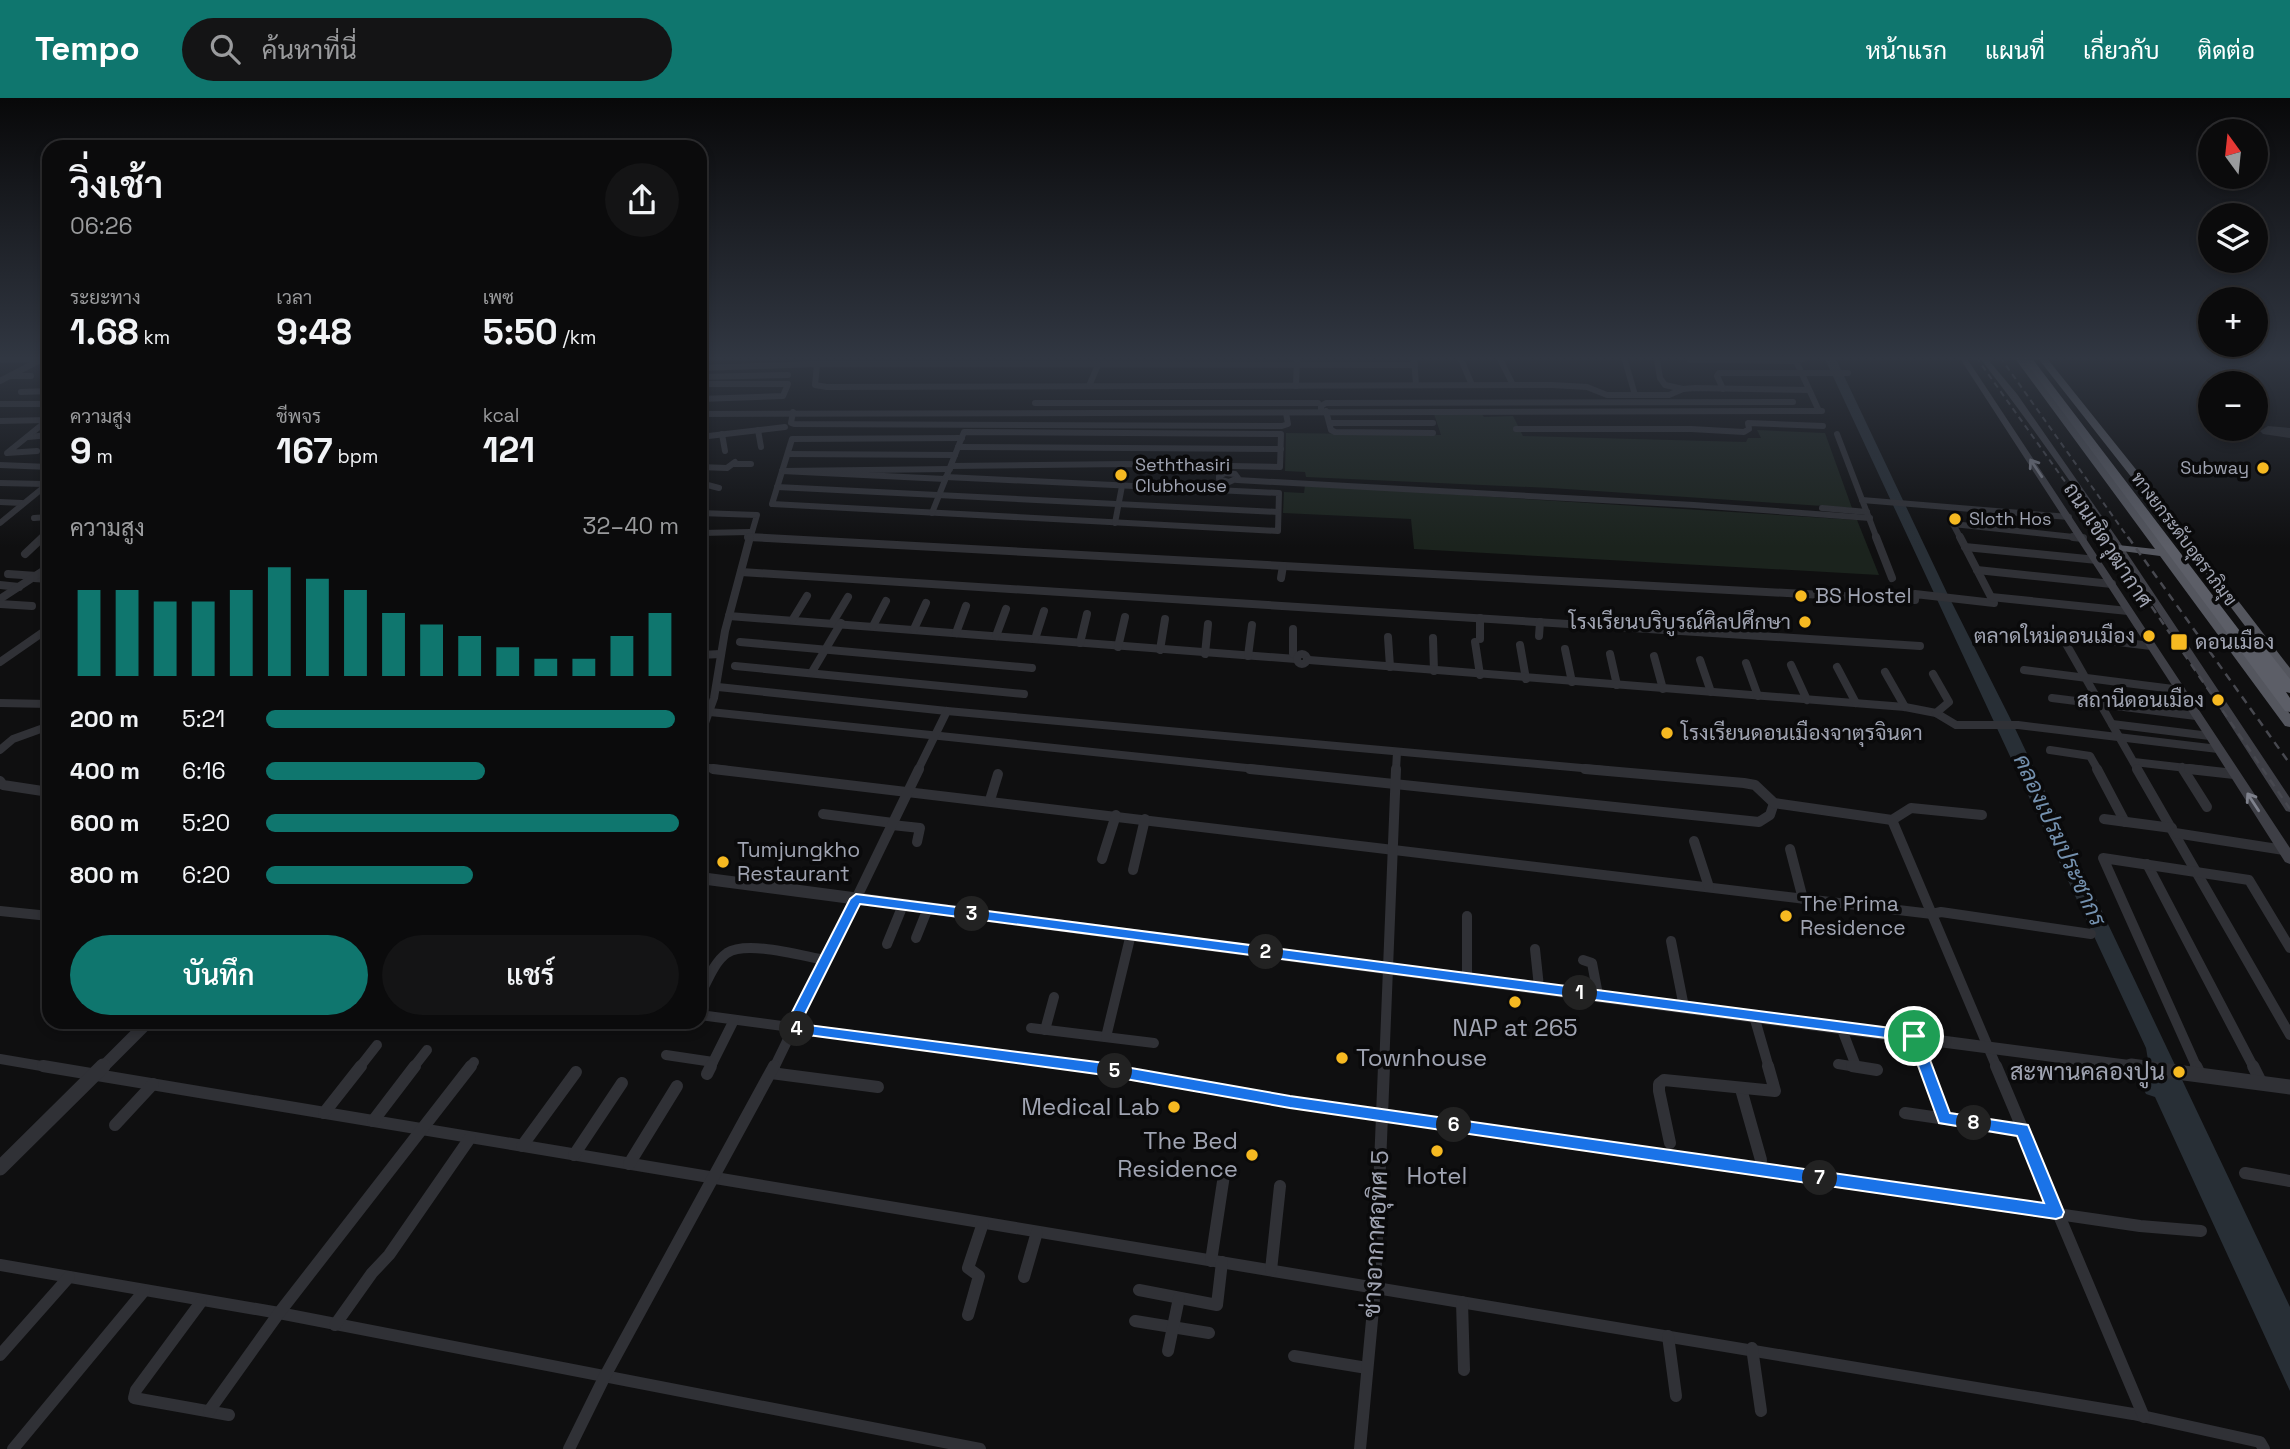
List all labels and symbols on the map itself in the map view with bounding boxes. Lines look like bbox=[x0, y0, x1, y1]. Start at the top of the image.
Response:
north arrow bbox=[2198, 119, 2268, 189]
place label: Seththasiri Clubhouse bbox=[1135, 453, 1230, 497]
place label: Subway bbox=[2180, 456, 2249, 479]
one-way arrow bbox=[2029, 459, 2043, 478]
marker: Subway bbox=[2255, 460, 2271, 476]
marker: Seththasiri Clubhouse bbox=[1113, 467, 1129, 483]
street label: ทางยกระดับอุตราภิมุข bbox=[2126, 467, 2242, 611]
street label: ถนนเชิดวุฒากาศ bbox=[2057, 477, 2159, 613]
place label: Sloth Hos bbox=[1969, 507, 2052, 530]
marker: Sloth Hos bbox=[1947, 511, 1963, 527]
place label: BS Hostel bbox=[1815, 582, 1912, 609]
marker: BS Hostel bbox=[1793, 588, 1809, 604]
place label: โรงเรียนบริบูรณ์ศิลปศึกษา bbox=[1568, 608, 1791, 637]
marker: โรงเรียนบริบูรณ์ศิลปศึกษา bbox=[1797, 614, 1813, 630]
place label: ตลาดใหม่ดอนเมือง bbox=[1974, 622, 2135, 649]
marker: ตลาดใหม่ดอนเมือง bbox=[2141, 628, 2157, 644]
place label: ดอนเมือง bbox=[2195, 628, 2274, 655]
marker: ดอนเมือง bbox=[2169, 632, 2189, 652]
place label: สถานีดอนเมือง bbox=[2077, 686, 2204, 713]
marker: สถานีดอนเมือง bbox=[2210, 692, 2226, 708]
place label: โรงเรียนดอนเมืองจาตุรจินดา bbox=[1680, 719, 1923, 747]
marker: โรงเรียนดอนเมืองจาตุรจินดา bbox=[1659, 725, 1675, 741]
water label: คลองเปรมประชากร bbox=[2007, 749, 2113, 932]
one-way arrow bbox=[2245, 793, 2260, 812]
place label: Tumjungkho Restaurant bbox=[737, 836, 860, 887]
marker: Tumjungkho Restaurant bbox=[715, 854, 731, 870]
place label: The Prima Residence bbox=[1800, 890, 1906, 941]
pin: 3 bbox=[954, 896, 990, 932]
marker: The Prima Residence bbox=[1778, 908, 1794, 924]
pin: 2 bbox=[1248, 934, 1284, 970]
pin: 1 bbox=[1562, 976, 1598, 1010]
marker: NAP at 265 bbox=[1507, 994, 1523, 1010]
pin bbox=[1884, 1006, 1944, 1066]
pin: 4 bbox=[780, 1012, 814, 1046]
place label: NAP at 265 bbox=[1452, 1012, 1578, 1043]
place label: Townhouse bbox=[1356, 1042, 1487, 1073]
marker: Townhouse bbox=[1334, 1050, 1350, 1066]
pin: 5 bbox=[1098, 1054, 1132, 1088]
place label: สะพานคลองปูน bbox=[2010, 1056, 2165, 1089]
marker: สะพานคลองปูน bbox=[2171, 1064, 2187, 1080]
place label: Medical Lab bbox=[1021, 1091, 1160, 1122]
marker: Medical Lab bbox=[1166, 1099, 1182, 1115]
pin: 8 bbox=[1956, 1105, 1992, 1140]
pin: 6 bbox=[1436, 1108, 1472, 1142]
place label: The Bed Residence bbox=[1117, 1125, 1238, 1184]
marker: Hotel bbox=[1429, 1143, 1445, 1159]
marker: The Bed Residence bbox=[1244, 1147, 1260, 1163]
street label: ช่างอากาศอุทิศ 5 bbox=[1356, 1149, 1396, 1319]
place label: Hotel bbox=[1407, 1160, 1467, 1191]
pin: 7 bbox=[1802, 1160, 1838, 1196]

